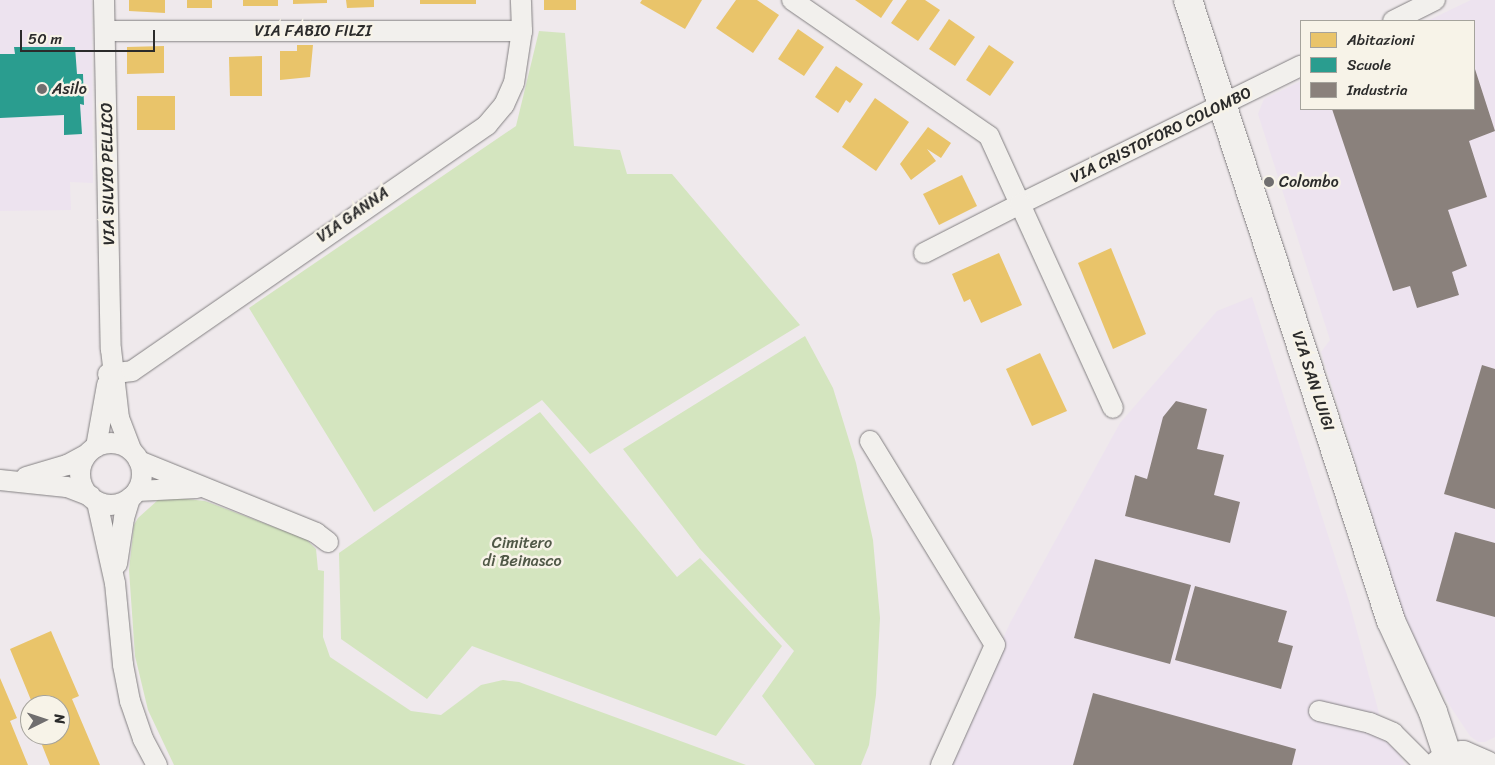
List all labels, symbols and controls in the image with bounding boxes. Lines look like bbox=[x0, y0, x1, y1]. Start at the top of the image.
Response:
scale bar bbox=[22, 20, 158, 52]
legend bbox=[1300, 20, 1475, 110]
street label: VIA FABIO FILZI bbox=[256, 21, 370, 41]
text: 50 m bbox=[28, 26, 62, 52]
text: Abitazioni bbox=[1347, 27, 1414, 53]
text: Scuole bbox=[1347, 52, 1391, 78]
text: Industria bbox=[1347, 77, 1408, 103]
place label: Asilo bbox=[52, 79, 87, 99]
marker: Asilo bbox=[36, 83, 48, 95]
street label: VIA CRISTOFORO COLOMBO bbox=[1067, 83, 1255, 187]
street label: VIA SILVIO PELLICO bbox=[97, 103, 119, 245]
place label: Colombo bbox=[1279, 172, 1339, 192]
marker: Colombo bbox=[1263, 176, 1275, 188]
street label: VIA GANNA bbox=[313, 183, 393, 247]
street label: VIA SAN LUIGI bbox=[1288, 329, 1338, 433]
park label: Cimitero di Beinasco bbox=[482, 533, 562, 571]
north arrow bbox=[20, 695, 70, 745]
text: N bbox=[47, 713, 72, 725]

